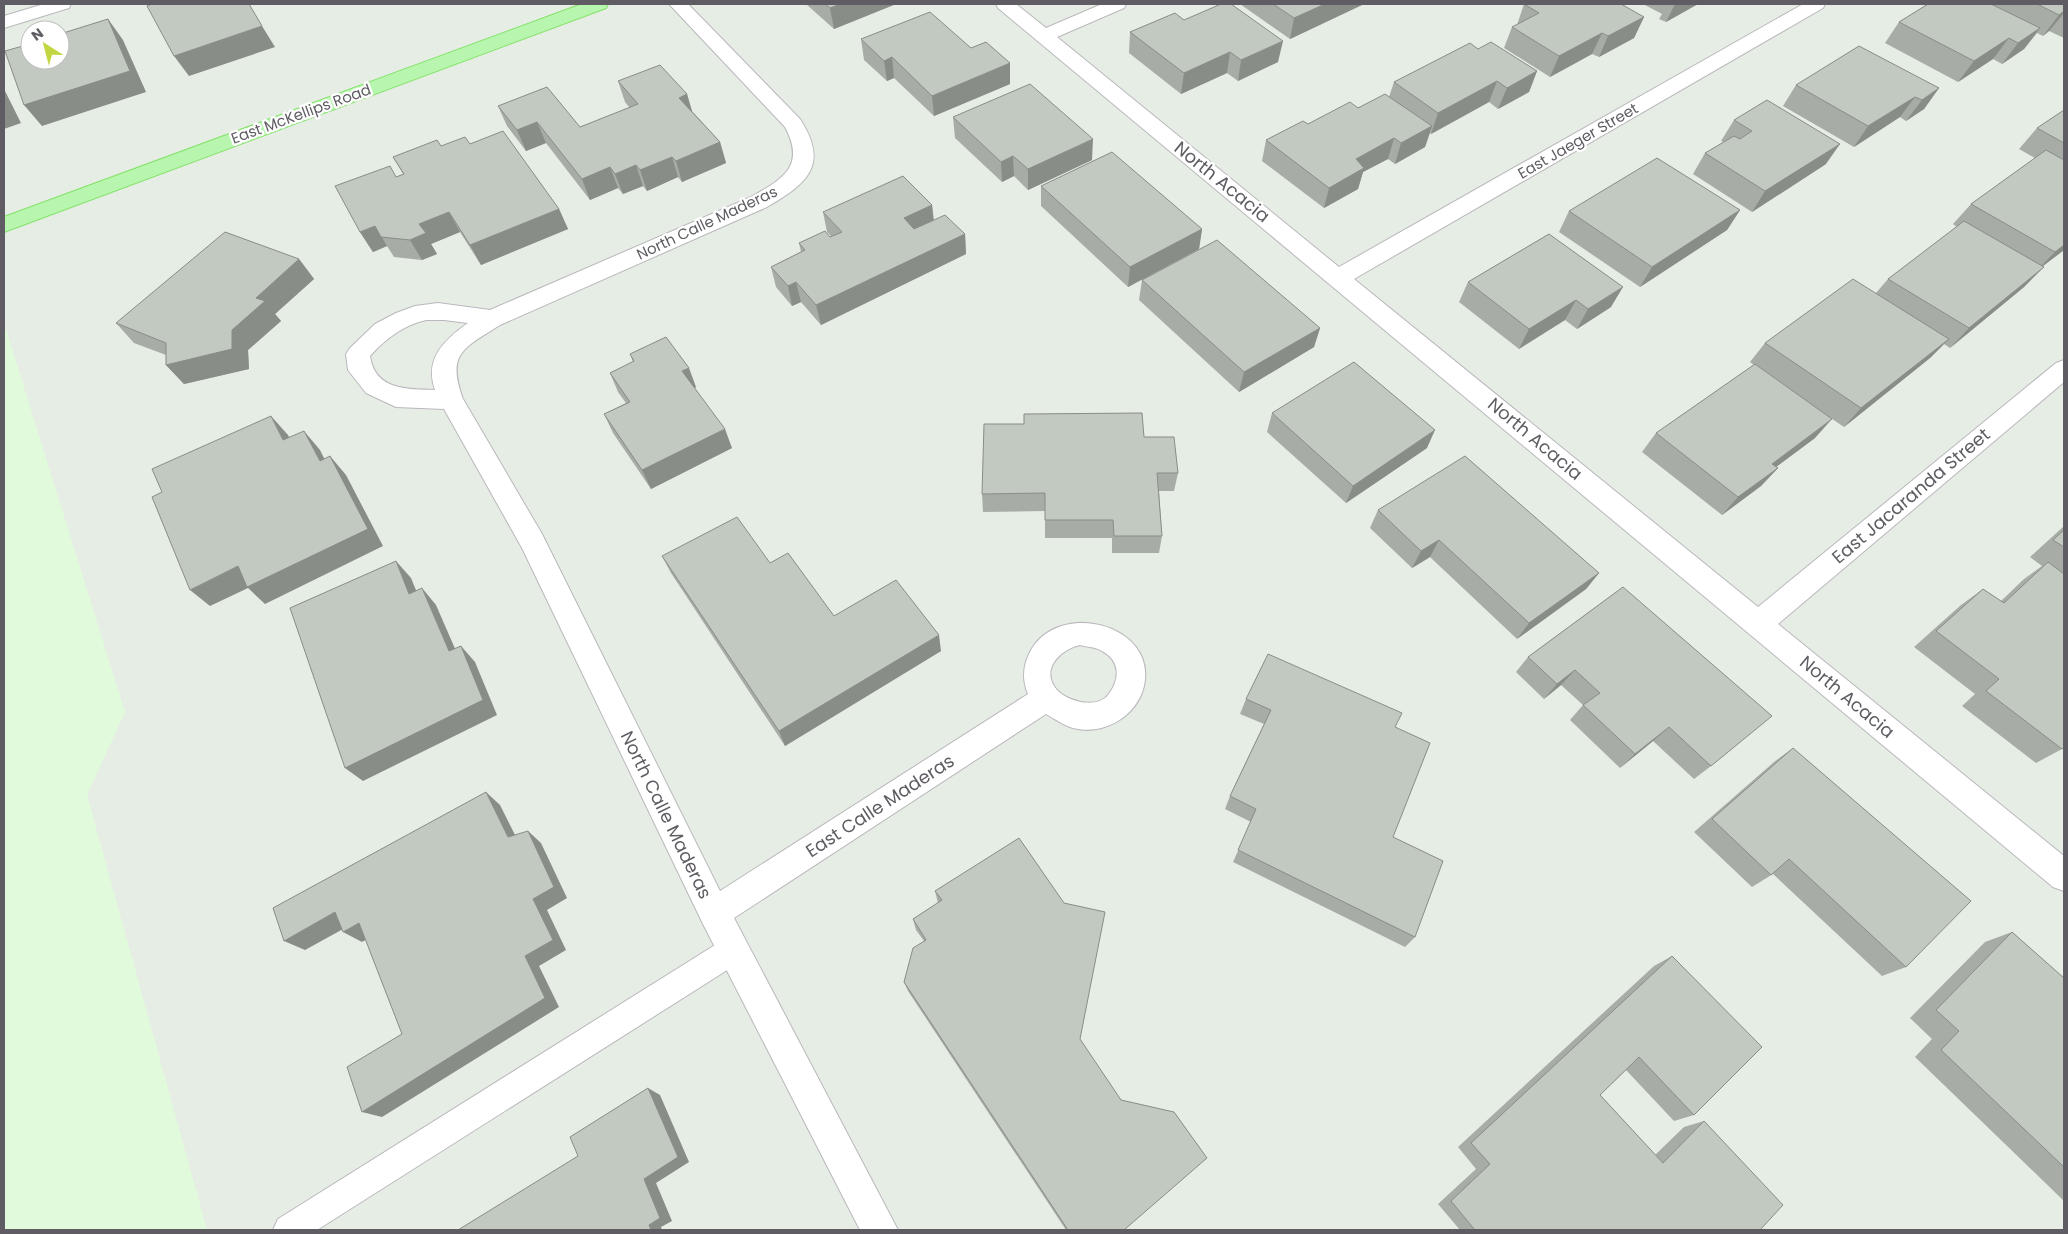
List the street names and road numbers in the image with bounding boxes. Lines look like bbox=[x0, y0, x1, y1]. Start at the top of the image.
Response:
street label: East McKellips Road bbox=[228, 78, 374, 149]
street label: East Jaeger Street bbox=[1514, 98, 1642, 184]
street label: North Acacia bbox=[1169, 135, 1275, 228]
street label: North Calle Maderas bbox=[633, 181, 781, 264]
street label: North Acacia bbox=[1483, 392, 1588, 486]
street label: East Jacaranda Street bbox=[1826, 422, 1995, 569]
street label: North Acacia bbox=[1795, 650, 1900, 744]
street label: North Calle Maderas bbox=[615, 727, 718, 903]
street label: East Calle Maderas bbox=[801, 748, 959, 863]

